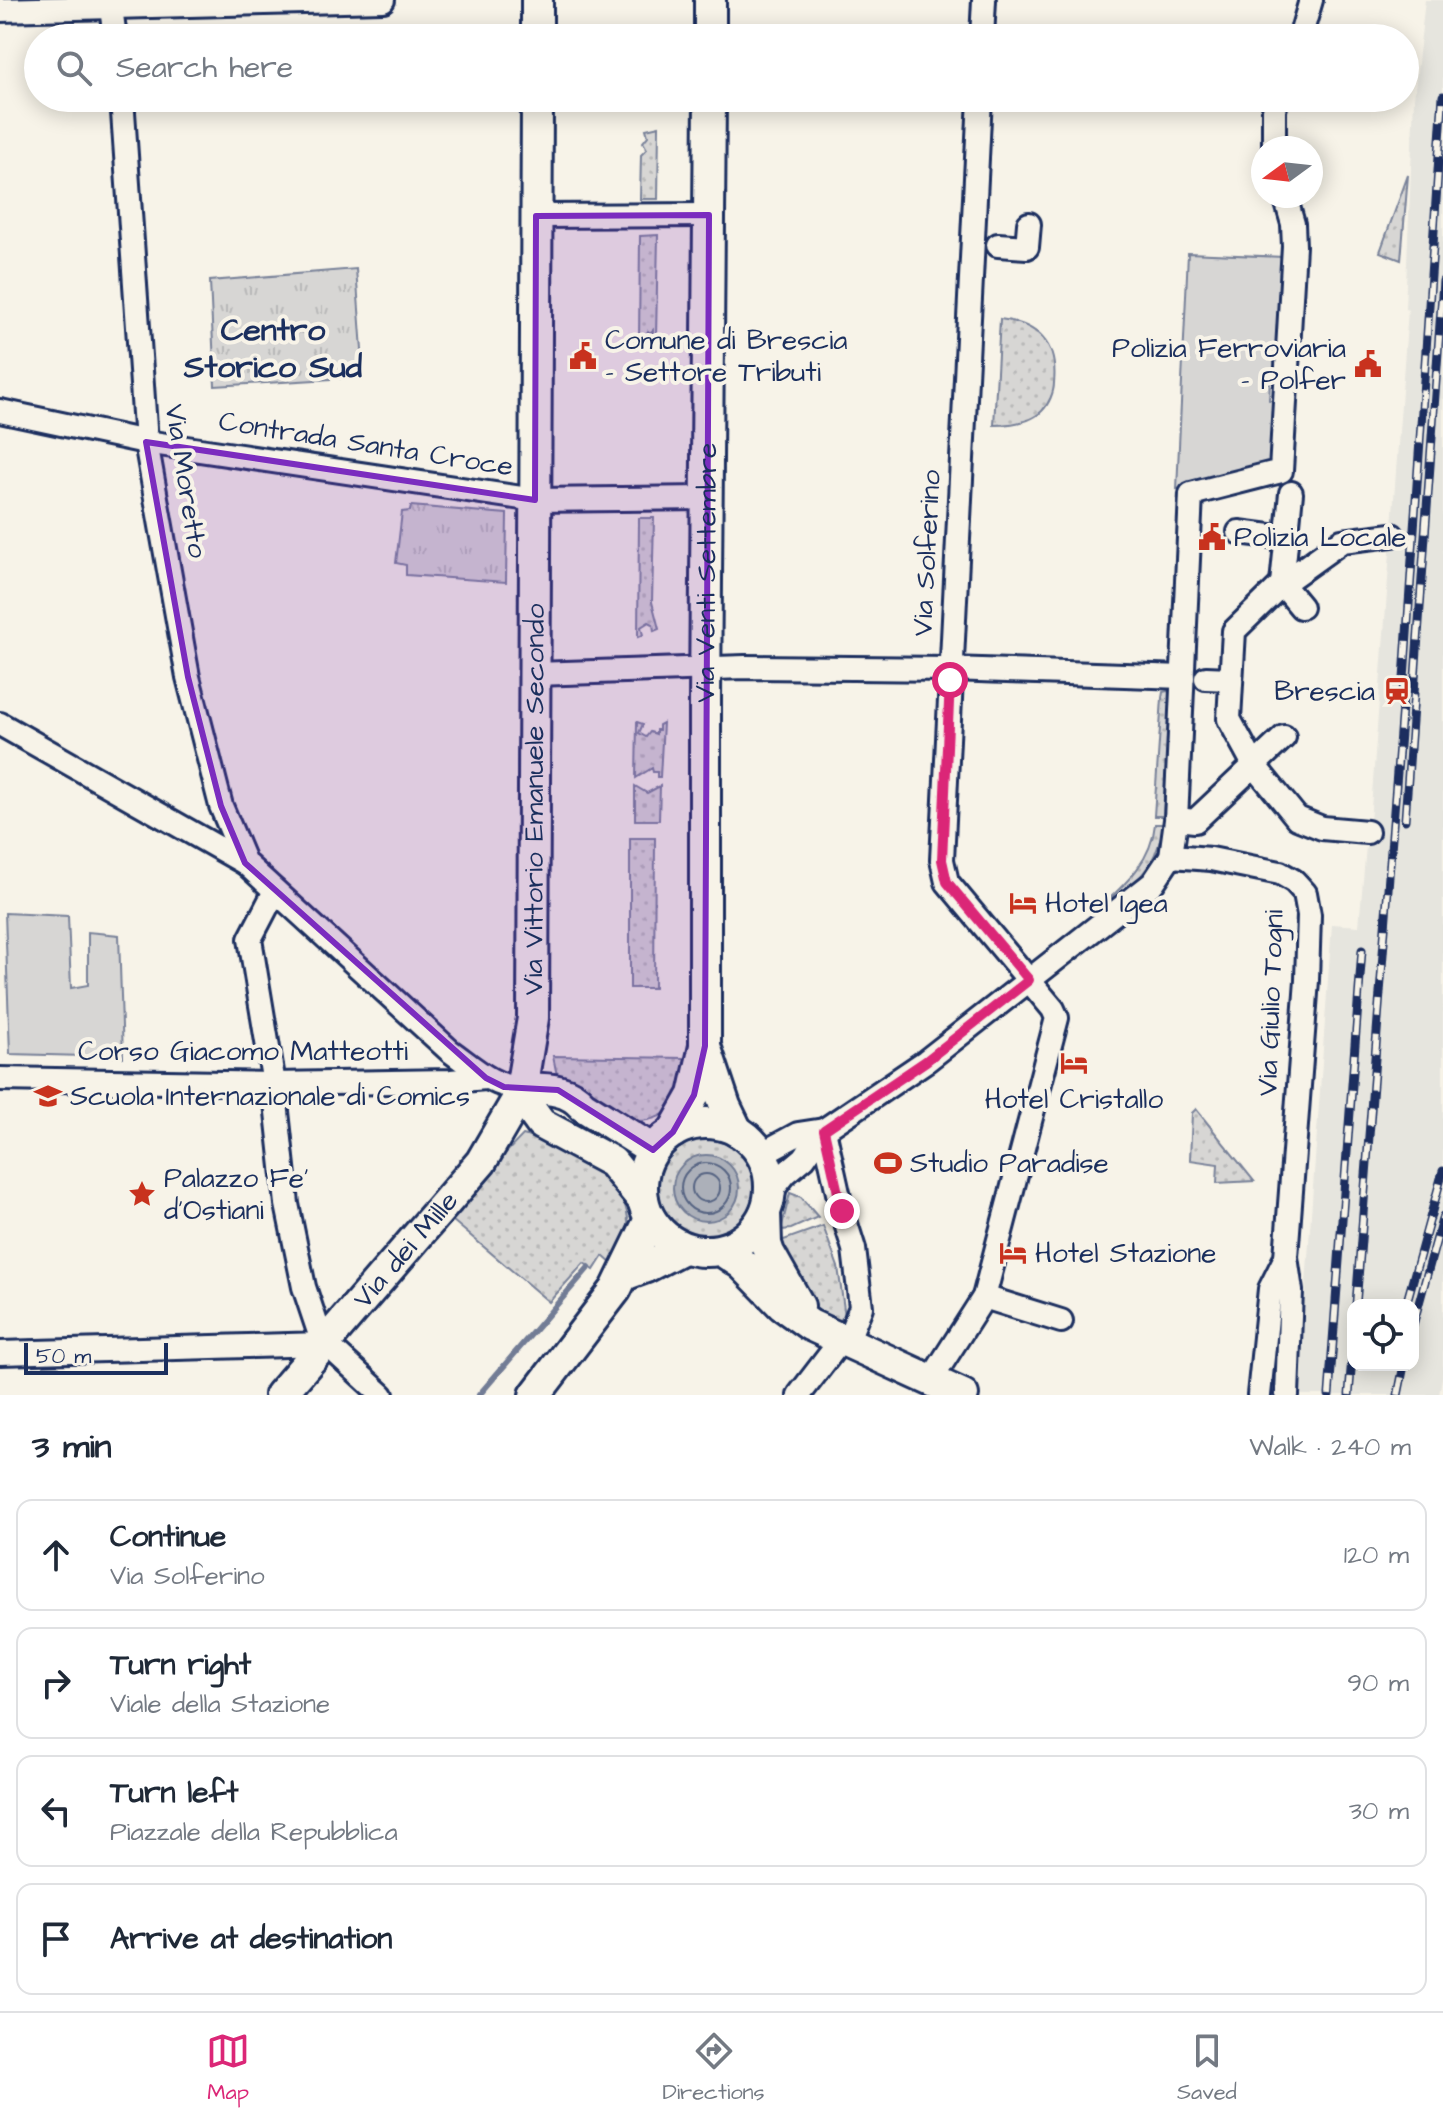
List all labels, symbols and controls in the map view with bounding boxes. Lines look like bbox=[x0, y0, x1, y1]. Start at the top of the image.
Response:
search box bbox=[24, 24, 1419, 112]
icon: search bbox=[52, 46, 96, 90]
text: Search here bbox=[116, 47, 293, 89]
north arrow bbox=[1251, 136, 1323, 208]
district label: Centro Storico Sud bbox=[183, 308, 363, 390]
place label: Comune di Brescia - Settore Tributi bbox=[605, 321, 848, 392]
place label: Polizia Ferroviaria - Polfer bbox=[1112, 329, 1346, 400]
public building icon: Comune di Brescia - Settore Tributi bbox=[568, 341, 598, 371]
public building icon: Polizia Ferroviaria - Polfer bbox=[1353, 349, 1383, 379]
street label: Via Moretto bbox=[155, 401, 217, 561]
street label: Contrada Santa Croce bbox=[216, 401, 516, 487]
street label: Via Venti Settembre bbox=[685, 443, 727, 703]
street label: Via Solferino bbox=[903, 469, 951, 637]
place label: Polizia Locale bbox=[1234, 518, 1406, 557]
public building icon: Polizia Locale bbox=[1197, 522, 1227, 552]
street label: Via Vittorio Emanuele Secondo bbox=[514, 603, 554, 995]
route start bbox=[932, 662, 968, 698]
place label: Brescia bbox=[1274, 672, 1375, 711]
station icon: Brescia bbox=[1382, 676, 1412, 706]
place label: Hotel Igea bbox=[1045, 884, 1168, 924]
hotel icon: Hotel Igea bbox=[1008, 888, 1038, 918]
street label: Via Giulio Togni bbox=[1248, 909, 1295, 1097]
street label: Corso Giacomo Matteotti bbox=[78, 1032, 408, 1071]
hotel icon: Hotel Cristallo bbox=[1059, 1048, 1089, 1078]
place label: Scuola Internazionale di Comics bbox=[70, 1077, 470, 1116]
place label: Hotel Cristallo bbox=[985, 1080, 1163, 1119]
school or university icon: Scuola Internazionale di Comics bbox=[33, 1081, 63, 1111]
place label: Studio Paradise bbox=[910, 1144, 1109, 1183]
sports icon: Studio Paradise bbox=[873, 1148, 903, 1178]
place label: Palazzo Fe' d'Ostiani bbox=[164, 1159, 309, 1230]
place icon: Palazzo Fe' d'Ostiani bbox=[127, 1179, 157, 1209]
street label: Via dei Mille bbox=[344, 1182, 467, 1317]
route end bbox=[824, 1193, 860, 1229]
place label: Hotel Stazione bbox=[1035, 1234, 1216, 1273]
hotel icon: Hotel Stazione bbox=[998, 1238, 1028, 1268]
map controls bbox=[1347, 1299, 1419, 1371]
button: locate bbox=[1347, 1299, 1419, 1371]
scale bar bbox=[24, 1339, 168, 1375]
text: 50 m bbox=[36, 1341, 91, 1372]
text: 3 min bbox=[32, 1423, 112, 1471]
text: Walk · 240 m bbox=[1249, 1429, 1411, 1465]
text: Continue bbox=[110, 1516, 226, 1558]
icon: ahead bbox=[34, 1533, 78, 1577]
text: 120 m bbox=[1344, 1537, 1409, 1573]
text: Via Solferino bbox=[110, 1558, 265, 1594]
text: Turn right bbox=[110, 1644, 251, 1686]
icon: right bbox=[34, 1661, 78, 1705]
text: 90 m bbox=[1347, 1665, 1409, 1701]
text: Viale della Stazione bbox=[110, 1686, 330, 1722]
text: Turn left bbox=[110, 1772, 238, 1814]
icon: left bbox=[34, 1789, 78, 1833]
text: 30 m bbox=[1349, 1793, 1409, 1829]
text: Piazzale della Repubblica bbox=[110, 1814, 398, 1850]
icon: arrive bbox=[34, 1917, 78, 1961]
text: Arrive at destination bbox=[110, 1918, 392, 1960]
tab: Map bbox=[206, 2029, 250, 2108]
tab: Directions bbox=[662, 2029, 765, 2108]
tab: Saved bbox=[1177, 2029, 1237, 2108]

